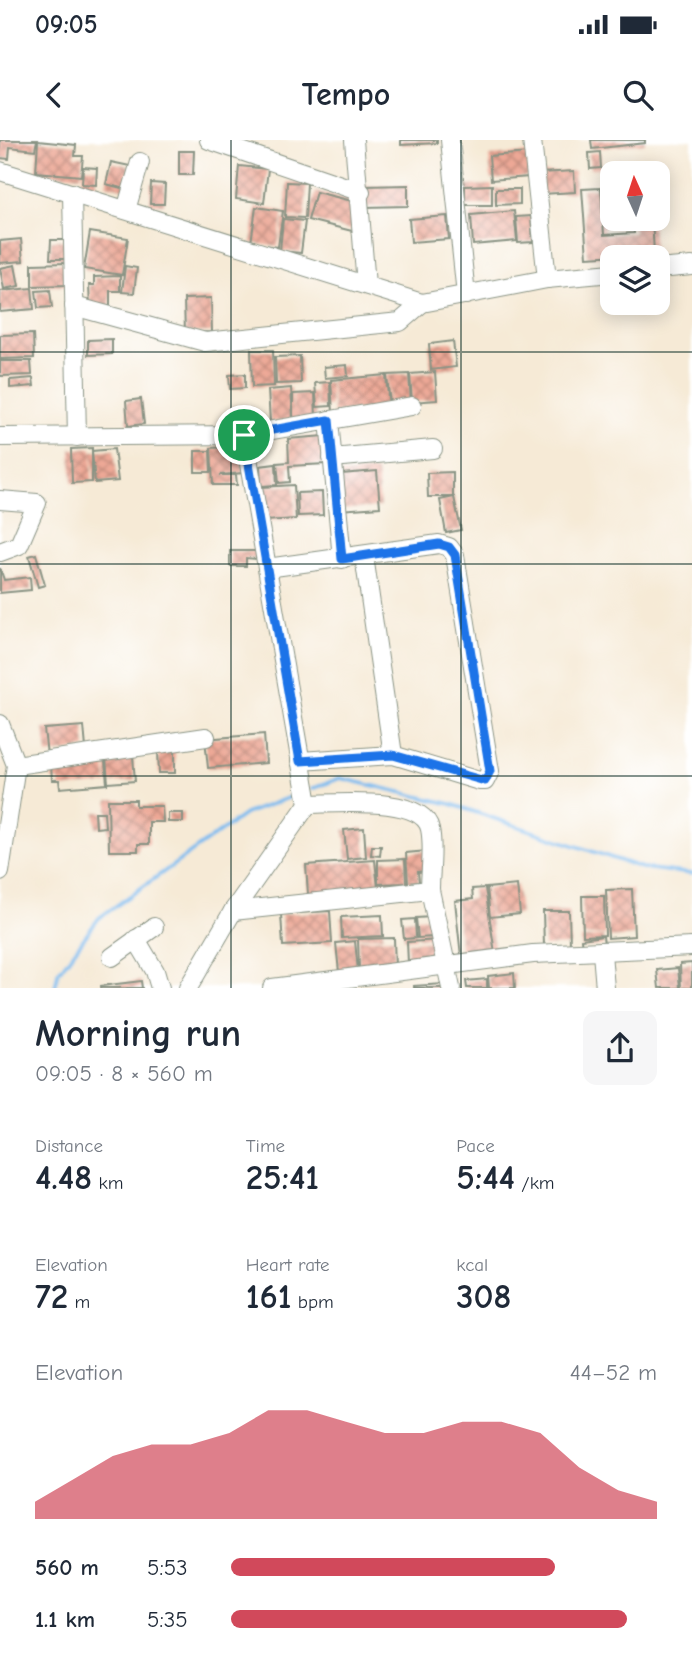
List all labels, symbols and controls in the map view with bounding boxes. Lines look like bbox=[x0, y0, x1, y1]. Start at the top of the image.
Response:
text: 09:05 bbox=[35, 10, 98, 40]
icon: back bbox=[35, 76, 73, 114]
text: Tempo bbox=[302, 76, 390, 113]
icon: search bbox=[619, 76, 657, 114]
north arrow bbox=[600, 161, 670, 231]
map controls bbox=[600, 161, 670, 315]
button: layers bbox=[600, 245, 670, 315]
pin bbox=[214, 405, 274, 465]
icon: arrive bbox=[225, 416, 263, 454]
button: share bbox=[583, 1011, 657, 1085]
text: Morning run bbox=[35, 1012, 241, 1056]
text: 09:05 · 8 × 560 m bbox=[35, 1060, 213, 1087]
text: Distance bbox=[35, 1135, 103, 1157]
text: Time bbox=[246, 1135, 285, 1157]
text: Pace bbox=[456, 1135, 495, 1157]
text: 4.48 bbox=[35, 1157, 92, 1198]
text: 25:41 bbox=[246, 1157, 319, 1198]
text: 5:44 bbox=[456, 1157, 515, 1198]
text: km bbox=[92, 1172, 123, 1194]
text: /km bbox=[515, 1172, 555, 1194]
text: Elevation bbox=[35, 1254, 108, 1276]
text: Heart rate bbox=[246, 1254, 329, 1276]
text: kcal bbox=[456, 1254, 488, 1276]
text: 72 bbox=[35, 1276, 68, 1317]
text: 161 bbox=[246, 1276, 291, 1317]
text: 308 bbox=[456, 1276, 512, 1317]
text: m bbox=[68, 1291, 90, 1313]
text: bpm bbox=[291, 1291, 334, 1313]
text: Elevation bbox=[35, 1359, 123, 1386]
text: 44–52 m bbox=[570, 1359, 657, 1386]
text: 560 m bbox=[35, 1554, 99, 1581]
text: 5:53 bbox=[147, 1554, 188, 1581]
text: 1.1 km bbox=[35, 1606, 95, 1633]
text: 5:35 bbox=[147, 1606, 188, 1633]

